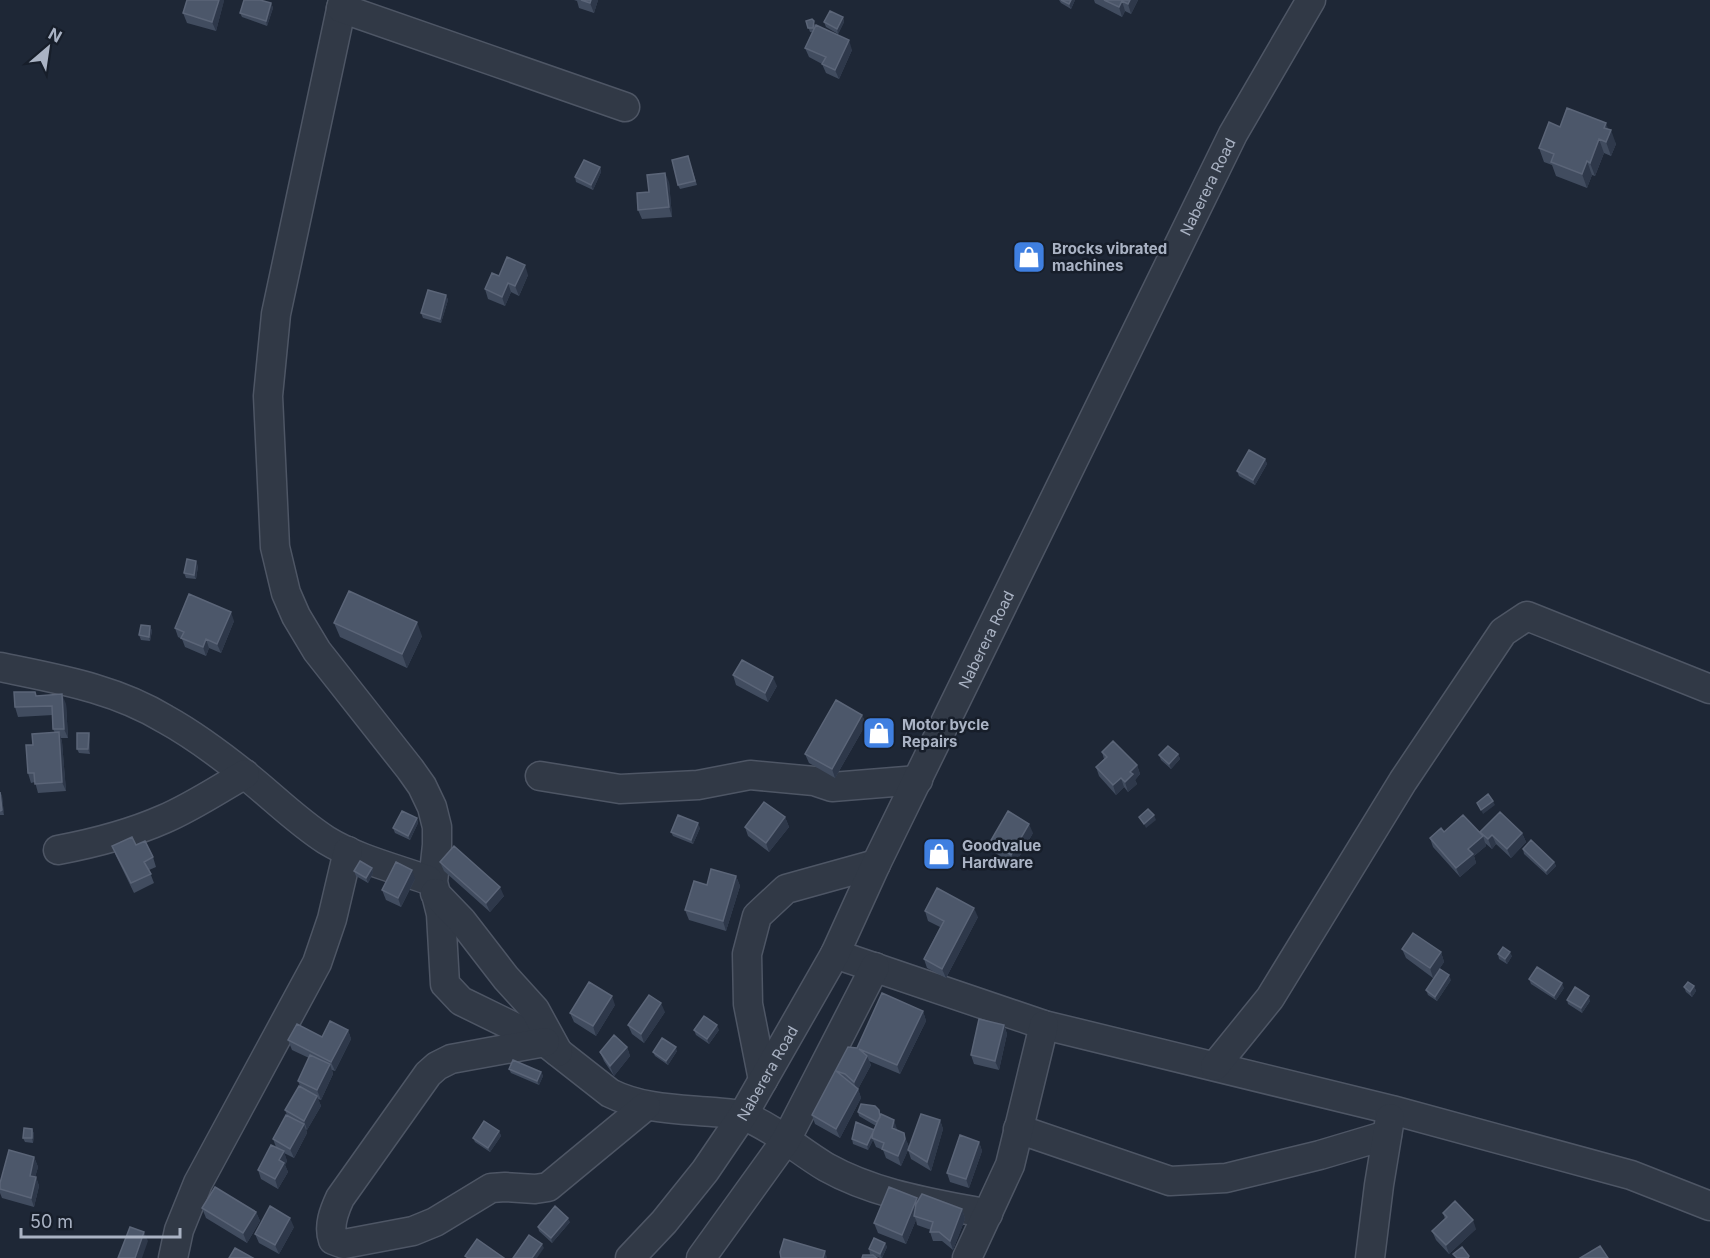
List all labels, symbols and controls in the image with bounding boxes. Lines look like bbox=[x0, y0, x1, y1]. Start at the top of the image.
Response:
north arrow bbox=[18, 18, 78, 78]
text: N bbox=[45, 23, 65, 47]
street label: Naberera Road bbox=[1175, 135, 1239, 239]
shop icon: Brocks vibrated machines bbox=[1011, 239, 1047, 275]
place label: Brocks vibrated machines bbox=[1052, 239, 1167, 275]
street label: Naberera Road bbox=[954, 587, 1018, 691]
shop icon: Motor bycle Repairs bbox=[861, 715, 897, 751]
place label: Motor bycle Repairs bbox=[902, 715, 989, 751]
shop icon: Goodvalue Hardware bbox=[921, 836, 957, 872]
place label: Goodvalue Hardware bbox=[962, 836, 1041, 872]
street label: Naberera Road bbox=[732, 1022, 802, 1124]
scale bar bbox=[21, 1201, 180, 1239]
text: 50 m bbox=[30, 1211, 73, 1232]

